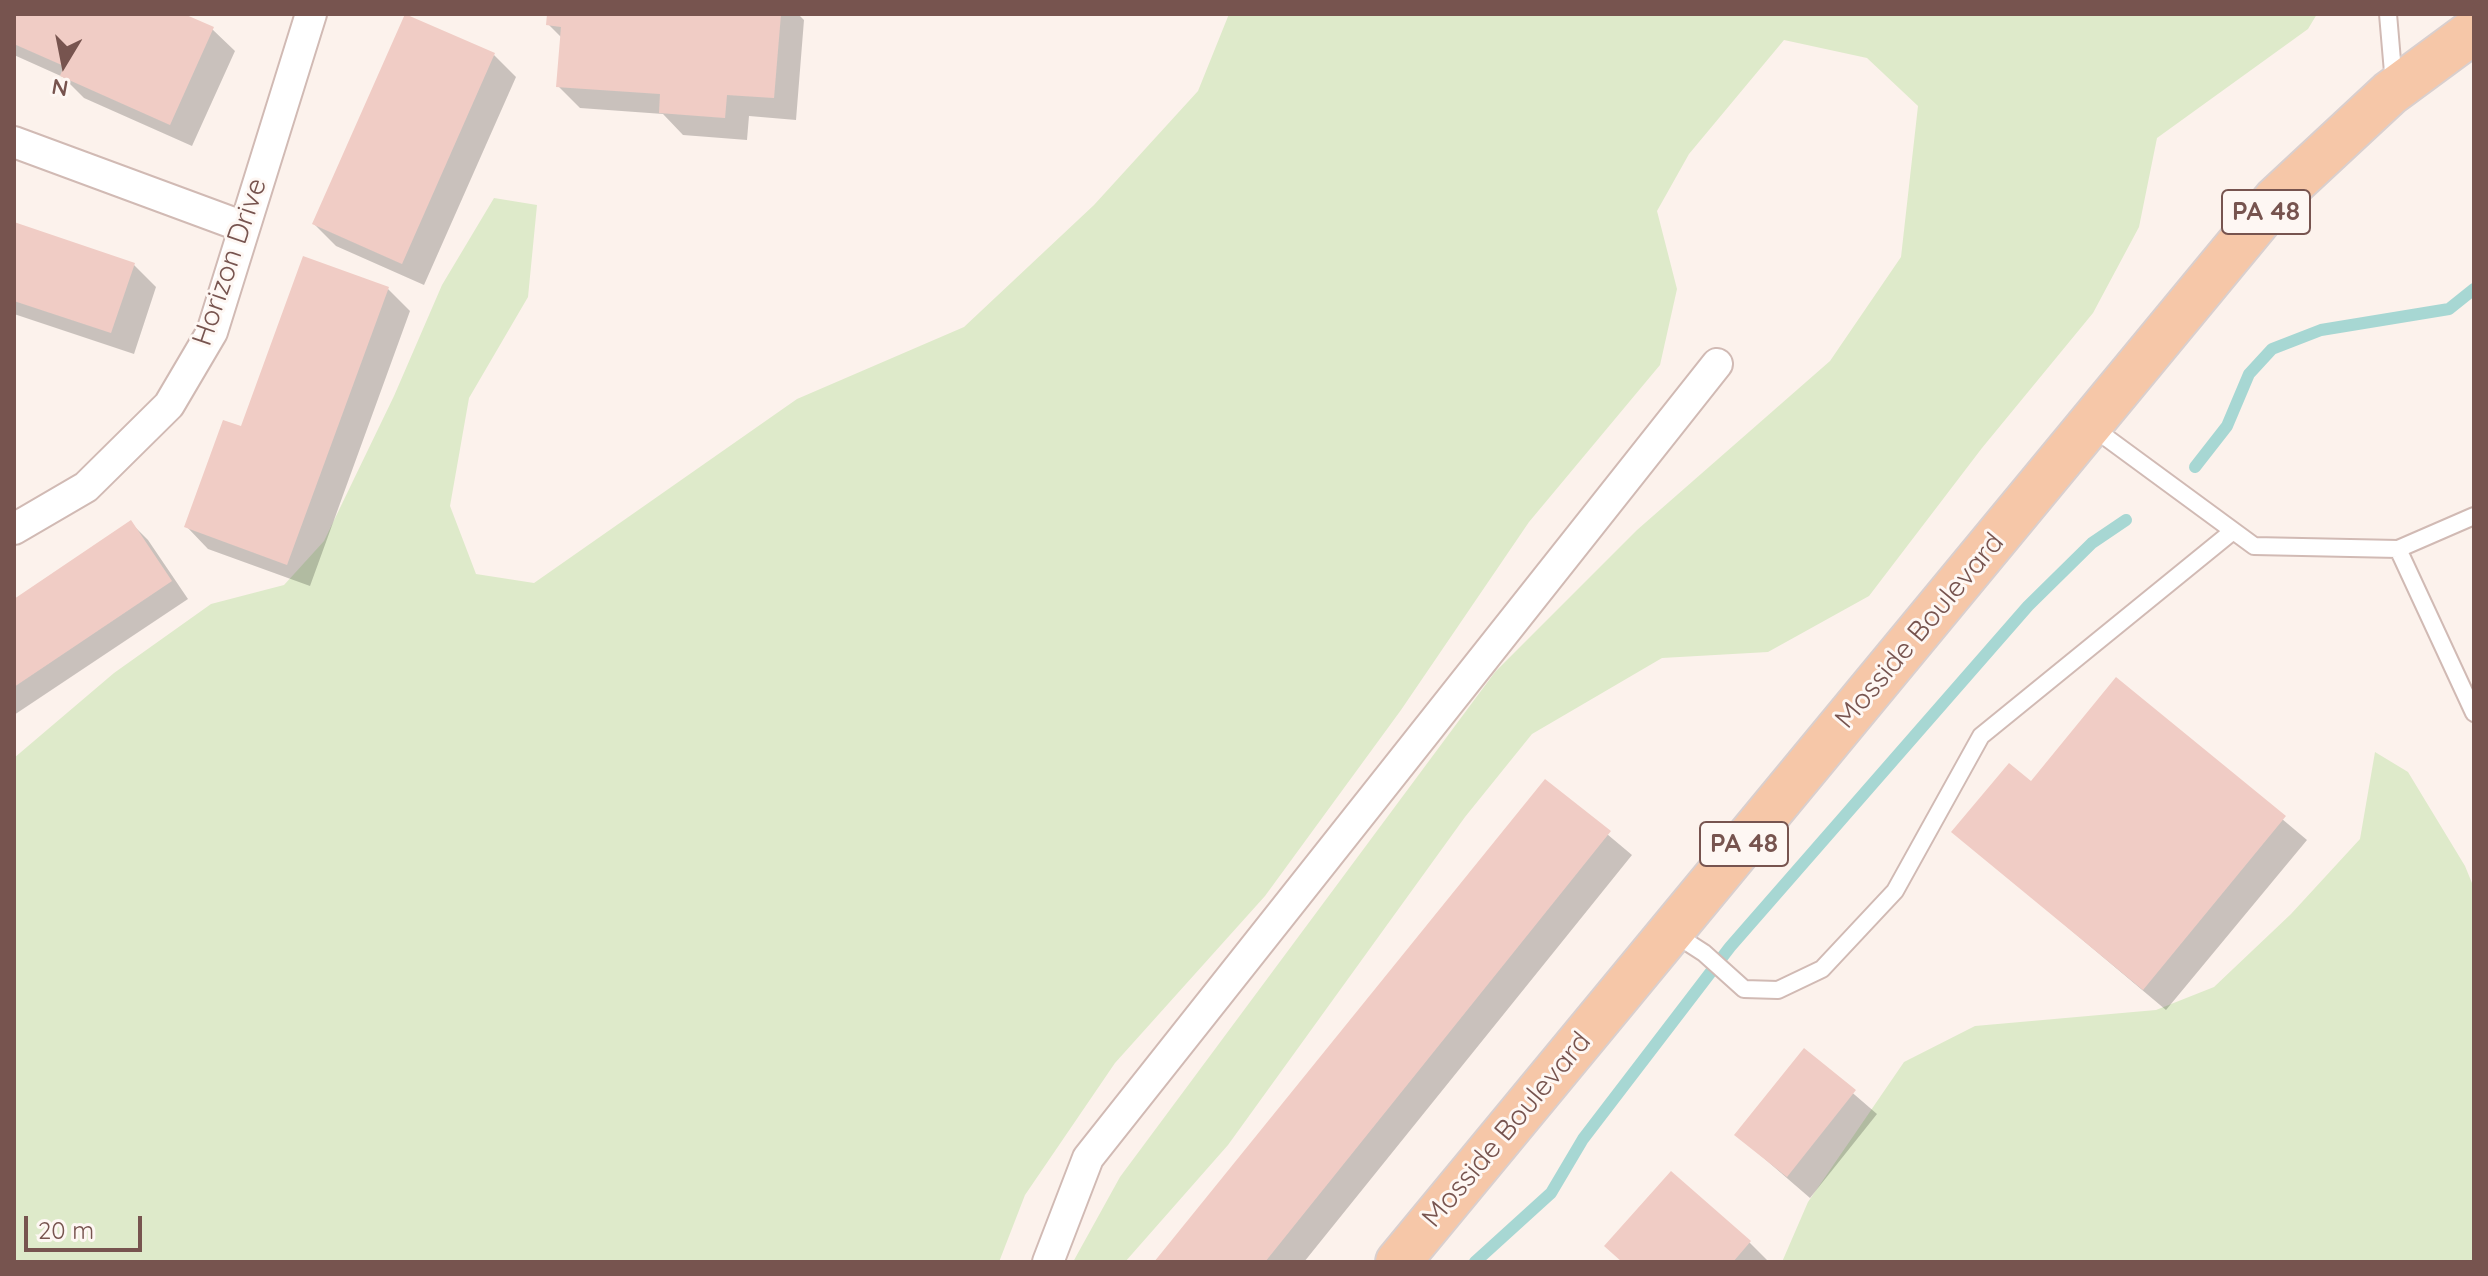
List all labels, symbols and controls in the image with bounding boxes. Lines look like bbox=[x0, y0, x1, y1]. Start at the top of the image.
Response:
north arrow bbox=[24, 24, 104, 104]
text: N bbox=[49, 72, 70, 103]
street label: Horizon Drive bbox=[186, 174, 274, 350]
road number: PA 48 bbox=[2222, 190, 2310, 234]
street label: Mosside Boulevard bbox=[1829, 527, 2011, 735]
road number: PA 48 bbox=[1700, 822, 1788, 866]
street label: Mosside Boulevard bbox=[1416, 1026, 1598, 1234]
scale bar bbox=[28, 1200, 146, 1250]
text: 20 m bbox=[38, 1215, 94, 1245]

